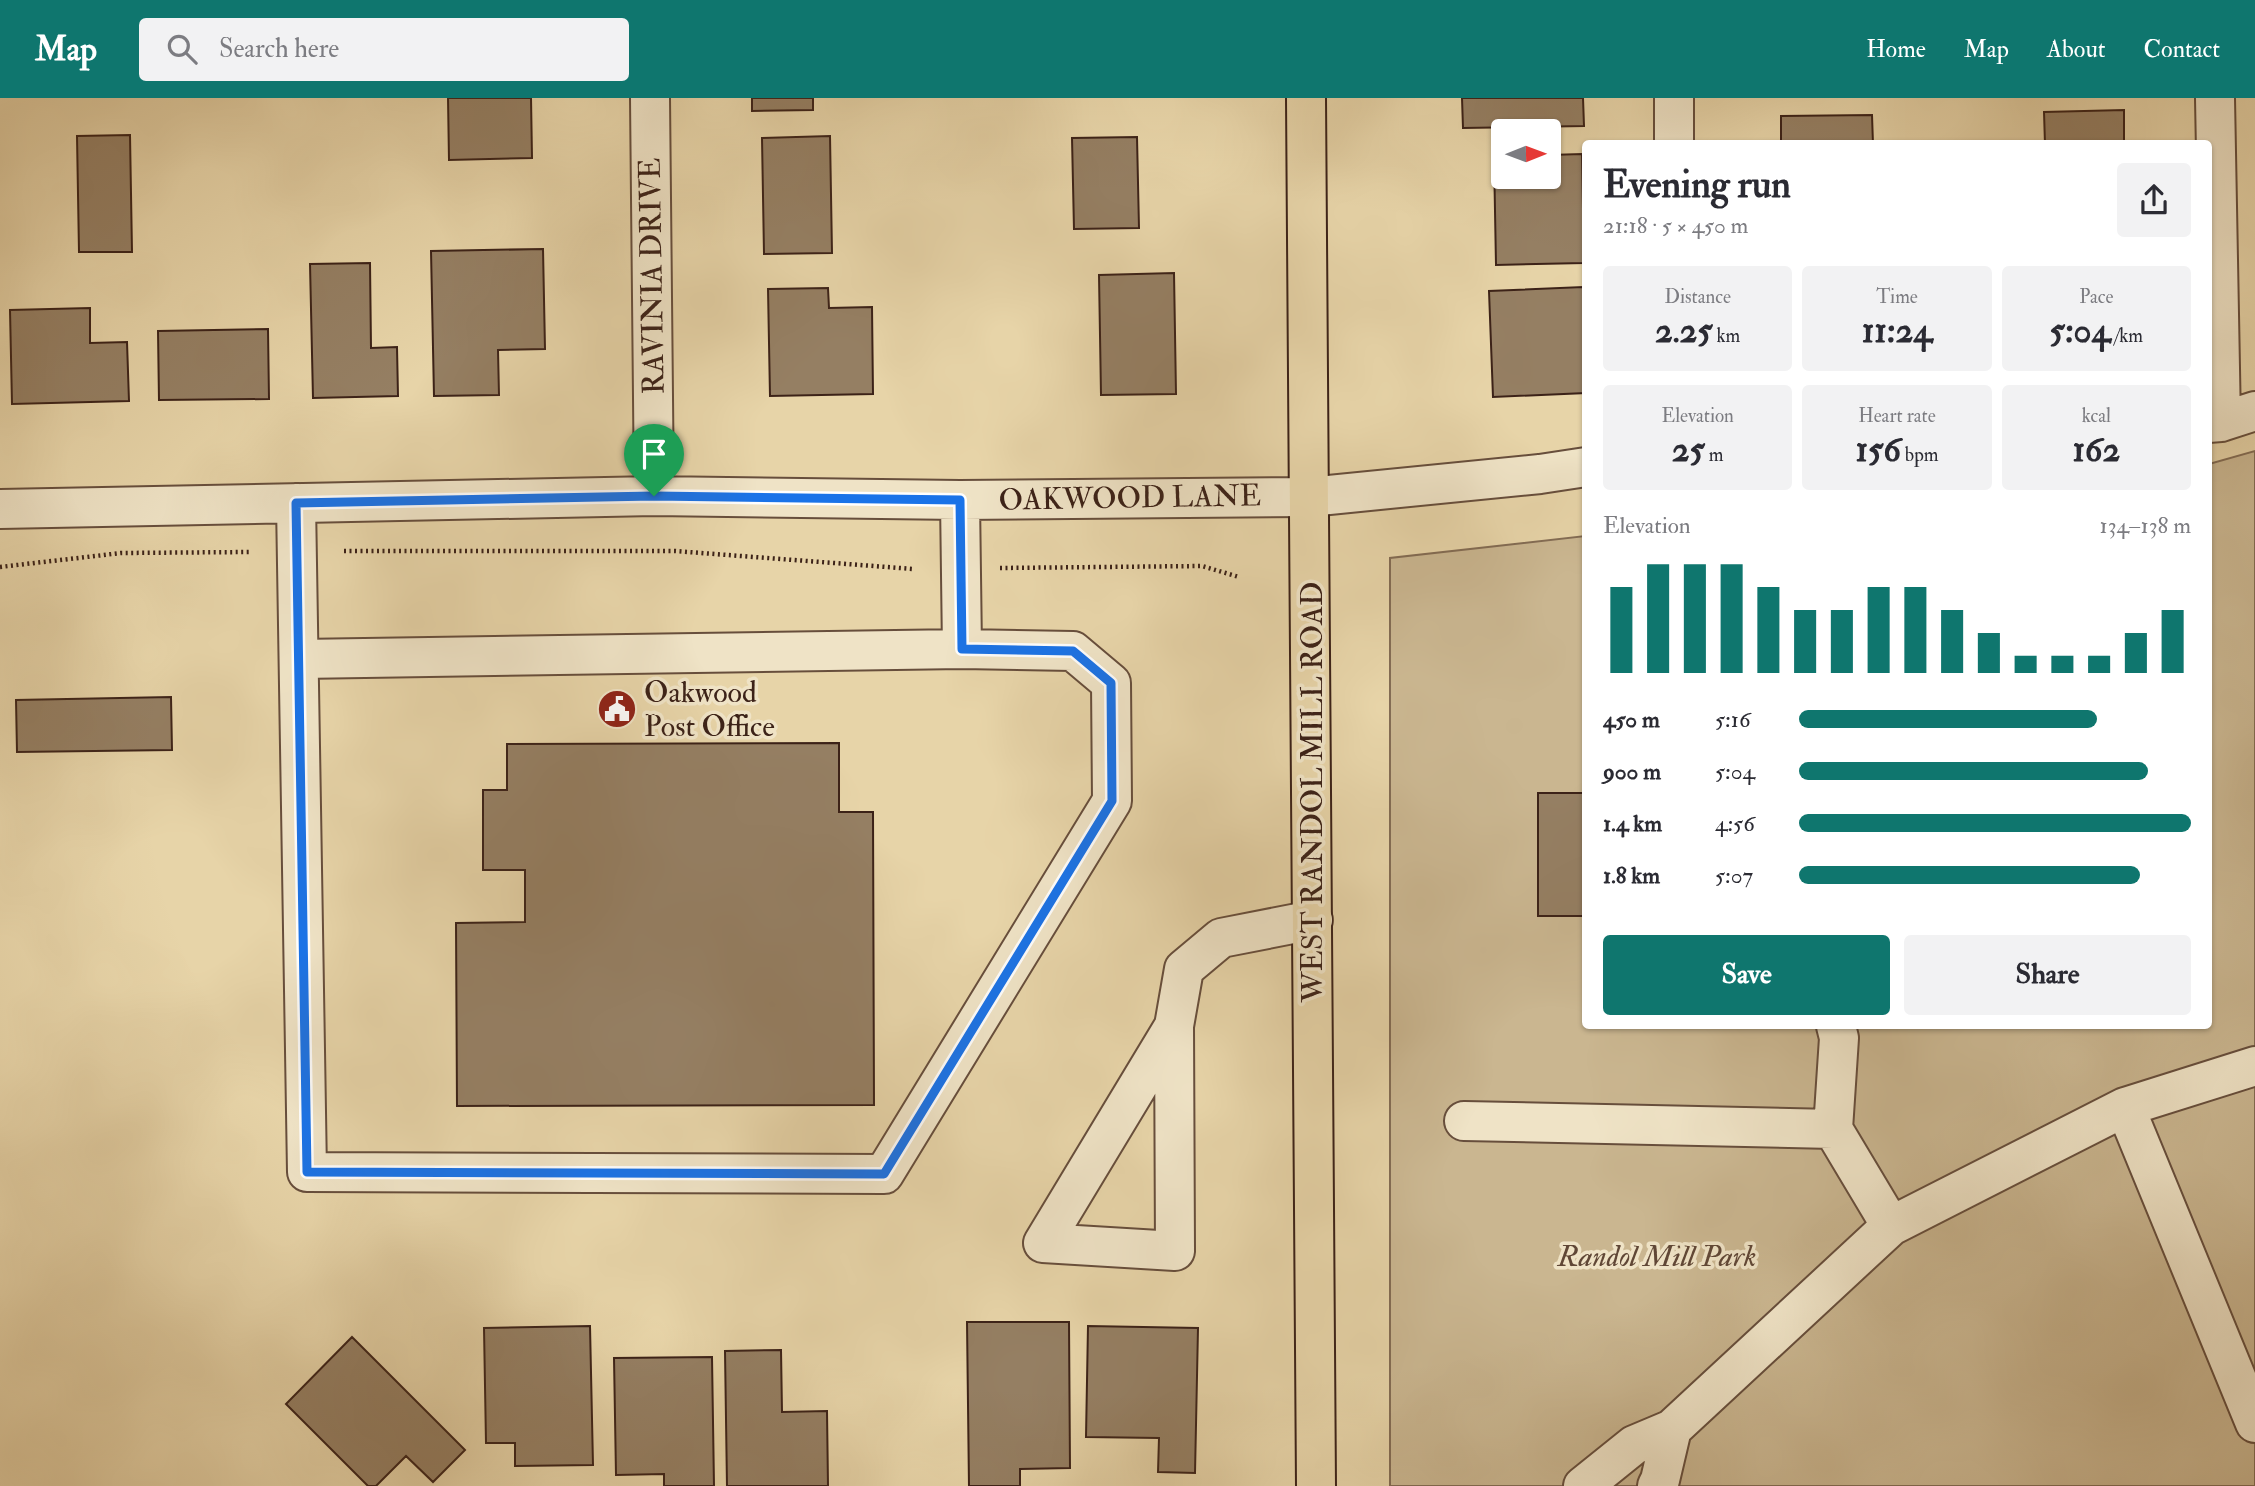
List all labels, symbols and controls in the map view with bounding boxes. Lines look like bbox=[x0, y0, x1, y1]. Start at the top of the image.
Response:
search box bbox=[139, 18, 629, 81]
text: Map bbox=[35, 29, 97, 70]
icon: search bbox=[163, 30, 201, 68]
text: Search here bbox=[219, 33, 339, 65]
text: Home bbox=[1866, 34, 1926, 65]
text: Map bbox=[1964, 34, 2009, 65]
text: About bbox=[2047, 34, 2106, 65]
text: Contact bbox=[2144, 34, 2220, 65]
north arrow bbox=[1491, 119, 1561, 189]
map controls bbox=[1491, 119, 1561, 189]
street label: RAVINIA DRIVE bbox=[631, 157, 673, 395]
text: Evening run bbox=[1603, 161, 1791, 209]
button: share bbox=[2117, 163, 2191, 237]
text: 21:18 · 5 × 450 m bbox=[1603, 211, 1748, 240]
text: Distance bbox=[1664, 285, 1731, 309]
text: Time bbox=[1876, 285, 1918, 309]
text: Pace bbox=[2079, 285, 2113, 309]
text: 2.25 bbox=[1655, 309, 1713, 353]
text: 11:24 bbox=[1862, 309, 1932, 353]
text: 5:04 bbox=[2050, 309, 2110, 353]
text: km bbox=[1713, 324, 1740, 348]
text: /km bbox=[2110, 324, 2143, 348]
text: Elevation bbox=[1661, 404, 1734, 428]
text: Heart rate bbox=[1858, 404, 1936, 428]
text: kcal bbox=[2082, 404, 2111, 428]
pin bbox=[624, 424, 684, 496]
text: 25 bbox=[1672, 428, 1705, 472]
text: 156 bbox=[1856, 428, 1901, 472]
text: 162 bbox=[2072, 428, 2120, 472]
icon: arrive bbox=[635, 435, 673, 473]
text: m bbox=[1705, 443, 1724, 467]
text: bpm bbox=[1901, 443, 1938, 467]
street label: OAKWOOD LANE bbox=[998, 477, 1262, 519]
text: Elevation bbox=[1603, 511, 1691, 540]
text: 134–138 m bbox=[2099, 511, 2191, 540]
street label: WEST RANDOL MILL ROAD bbox=[1294, 582, 1331, 1003]
place label: Oakwood Post Office bbox=[644, 674, 775, 745]
public building icon: Oakwood Post Office bbox=[596, 688, 638, 730]
text: 450 m bbox=[1603, 705, 1660, 734]
text: 5:16 bbox=[1715, 705, 1751, 734]
text: 900 m bbox=[1603, 757, 1661, 786]
text: 5:04 bbox=[1715, 757, 1755, 786]
text: 1.4 km bbox=[1603, 809, 1662, 838]
text: 4:56 bbox=[1715, 809, 1755, 838]
text: 1.8 km bbox=[1603, 861, 1660, 890]
text: 5:07 bbox=[1715, 861, 1753, 890]
button: Save bbox=[1603, 935, 1890, 1015]
button: Share bbox=[1904, 935, 2191, 1015]
park label: Randol Mill Park bbox=[1557, 1238, 1756, 1275]

